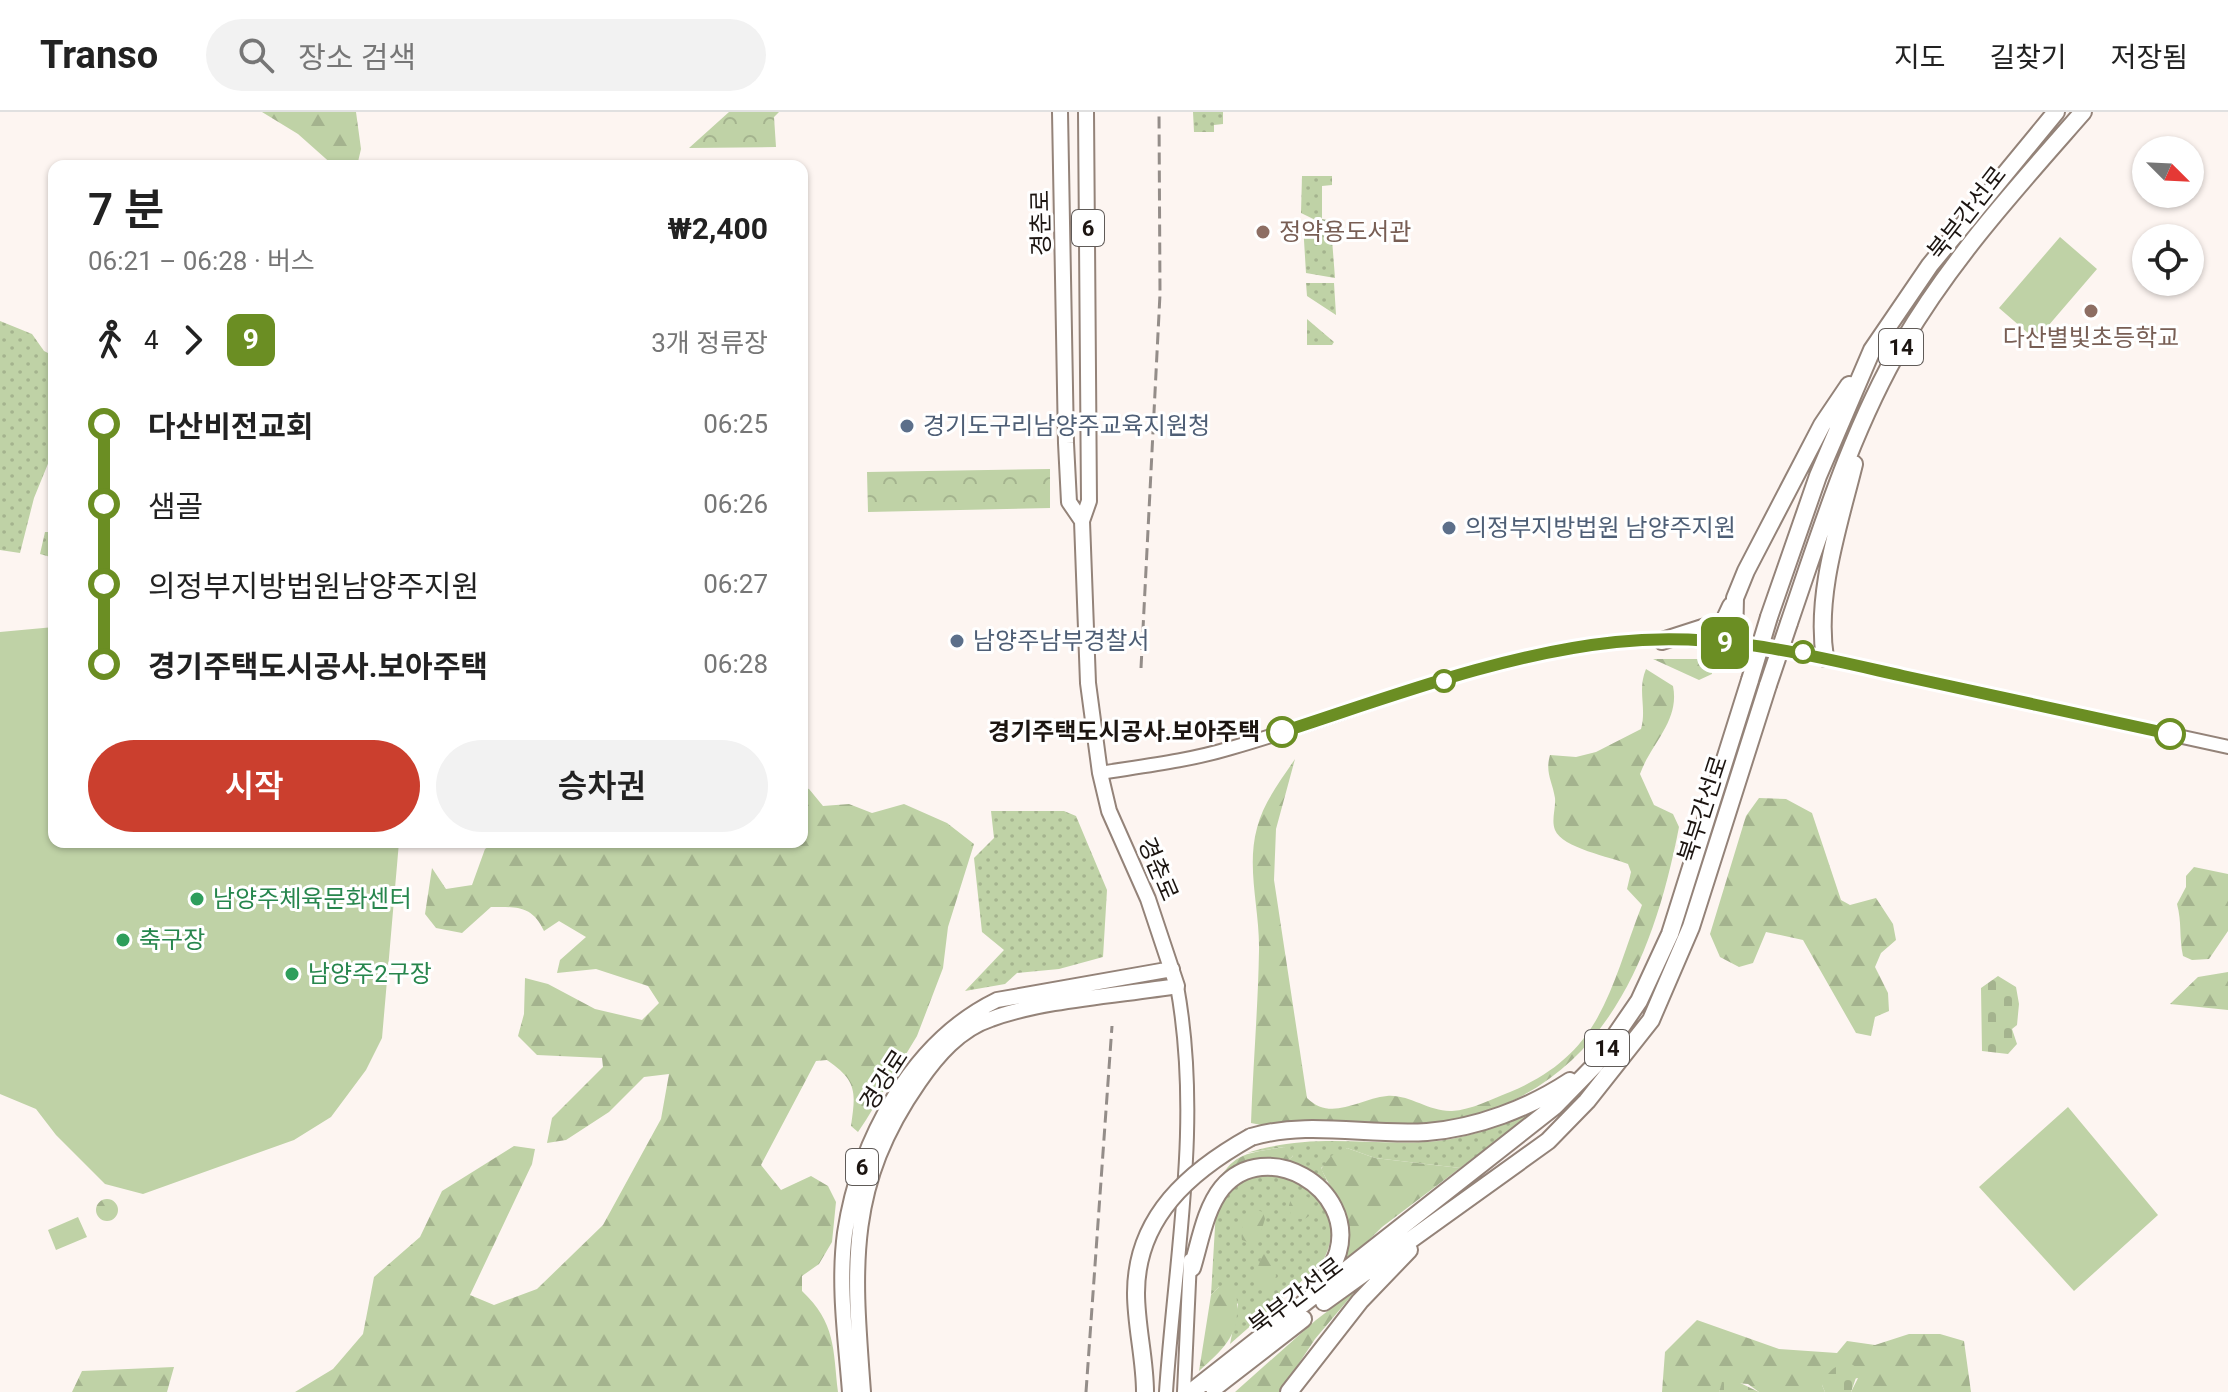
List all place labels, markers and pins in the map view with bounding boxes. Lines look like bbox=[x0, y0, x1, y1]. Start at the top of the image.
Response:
place label: 정약용도서관 bbox=[1279, 218, 1411, 246]
marker: 정약용도서관 bbox=[1254, 223, 1272, 241]
marker: 다산별빛초등학교 bbox=[2082, 302, 2100, 320]
place label: 다산별빛초등학교 bbox=[2003, 324, 2179, 352]
place label: 경기도구리남양주교육지원청 bbox=[923, 412, 1210, 440]
marker: 경기도구리남양주교육지원청 bbox=[898, 417, 916, 435]
place label: 의정부지방법원 남양주지원 bbox=[1465, 514, 1736, 542]
marker: 의정부지방법원 남양주지원 bbox=[1440, 519, 1458, 537]
place label: 남양주남부경찰서 bbox=[973, 627, 1150, 655]
marker: 남양주남부경찰서 bbox=[948, 632, 966, 650]
unlabelled marker bbox=[1792, 641, 1814, 663]
unlabelled marker bbox=[1433, 670, 1455, 692]
marker: 경기주택도시공사.보아주택 bbox=[1267, 717, 1297, 747]
place label: 경기주택도시공사.보아주택 bbox=[988, 718, 1260, 746]
unlabelled marker bbox=[2155, 719, 2185, 749]
place label: 남양주체육문화센터 bbox=[213, 885, 412, 913]
marker: 남양주체육문화센터 bbox=[188, 890, 206, 908]
place label: 축구장 bbox=[139, 926, 205, 954]
marker: 축구장 bbox=[114, 931, 132, 949]
place label: 남양주2구장 bbox=[308, 960, 432, 988]
marker: 남양주2구장 bbox=[283, 965, 301, 983]

